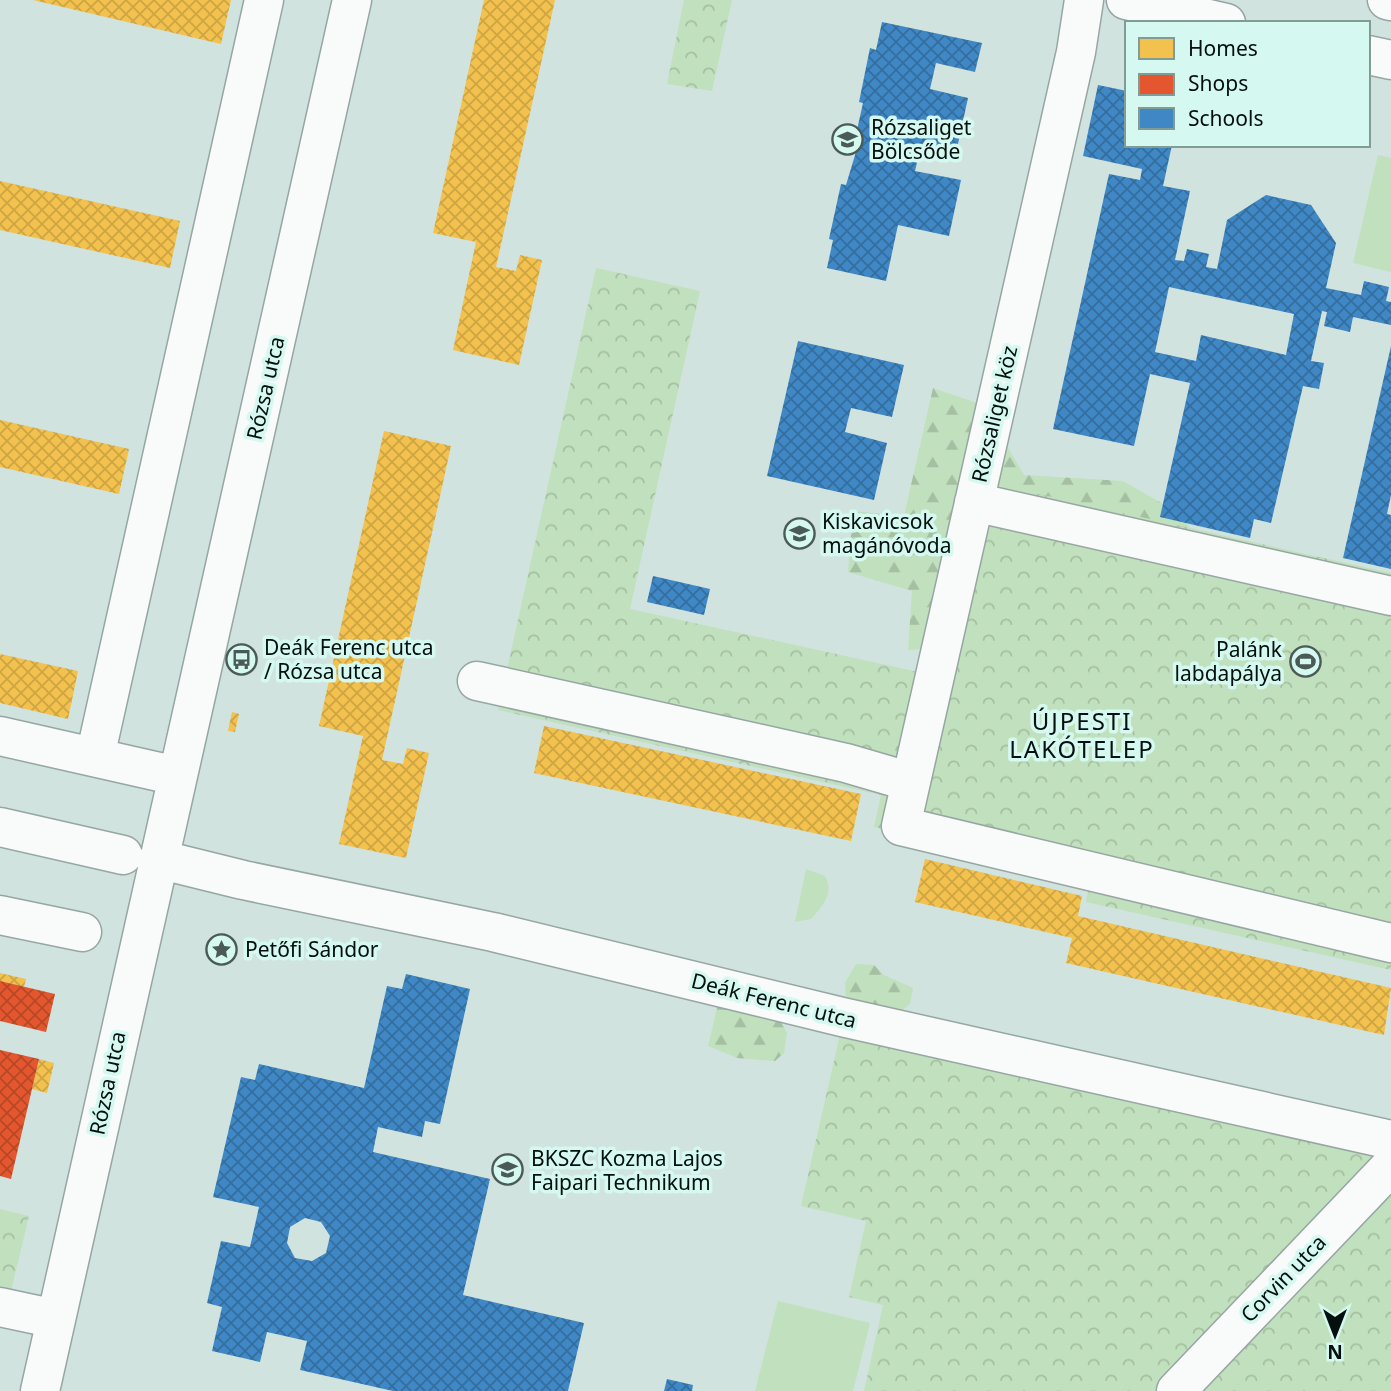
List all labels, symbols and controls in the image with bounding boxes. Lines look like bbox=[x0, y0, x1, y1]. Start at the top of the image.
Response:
legend bbox=[1125, 21, 1370, 147]
text: Homes bbox=[1188, 34, 1258, 62]
text: Shops bbox=[1188, 69, 1248, 97]
text: Schools bbox=[1188, 104, 1263, 132]
place label: Rózsaliget Bölcsőde bbox=[871, 113, 972, 165]
school or university icon: Rózsaliget Bölcsőde bbox=[831, 122, 865, 156]
street label: Rózsa utca bbox=[240, 334, 290, 442]
street label: Rózsaliget köz bbox=[965, 343, 1023, 485]
place label: Kiskavicsok magánóvoda bbox=[822, 507, 951, 559]
school or university icon: Kiskavicsok magánóvoda bbox=[782, 516, 816, 550]
place label: Deák Ferenc utca / Rózsa utca bbox=[264, 633, 433, 685]
place label: Palánk labdapálya bbox=[1175, 635, 1283, 687]
bus stop icon: Deák Ferenc utca / Rózsa utca bbox=[224, 642, 258, 676]
sports icon: Palánk labdapálya bbox=[1288, 644, 1322, 678]
district label: ÚJPESTI LAKÓTELEP bbox=[1009, 704, 1155, 765]
place icon: Petőfi Sándor bbox=[205, 932, 239, 966]
place label: Petőfi Sándor bbox=[245, 935, 379, 963]
street label: Deák Ferenc utca bbox=[688, 966, 860, 1034]
street label: Rózsa utca bbox=[82, 1029, 132, 1137]
place label: BKSZC Kozma Lajos Faipari Technikum bbox=[531, 1144, 723, 1196]
school or university icon: BKSZC Kozma Lajos Faipari Technikum bbox=[491, 1153, 525, 1187]
street label: Corvin utca bbox=[1234, 1228, 1332, 1328]
north arrow bbox=[1300, 1300, 1370, 1370]
text: N bbox=[1327, 1339, 1343, 1365]

